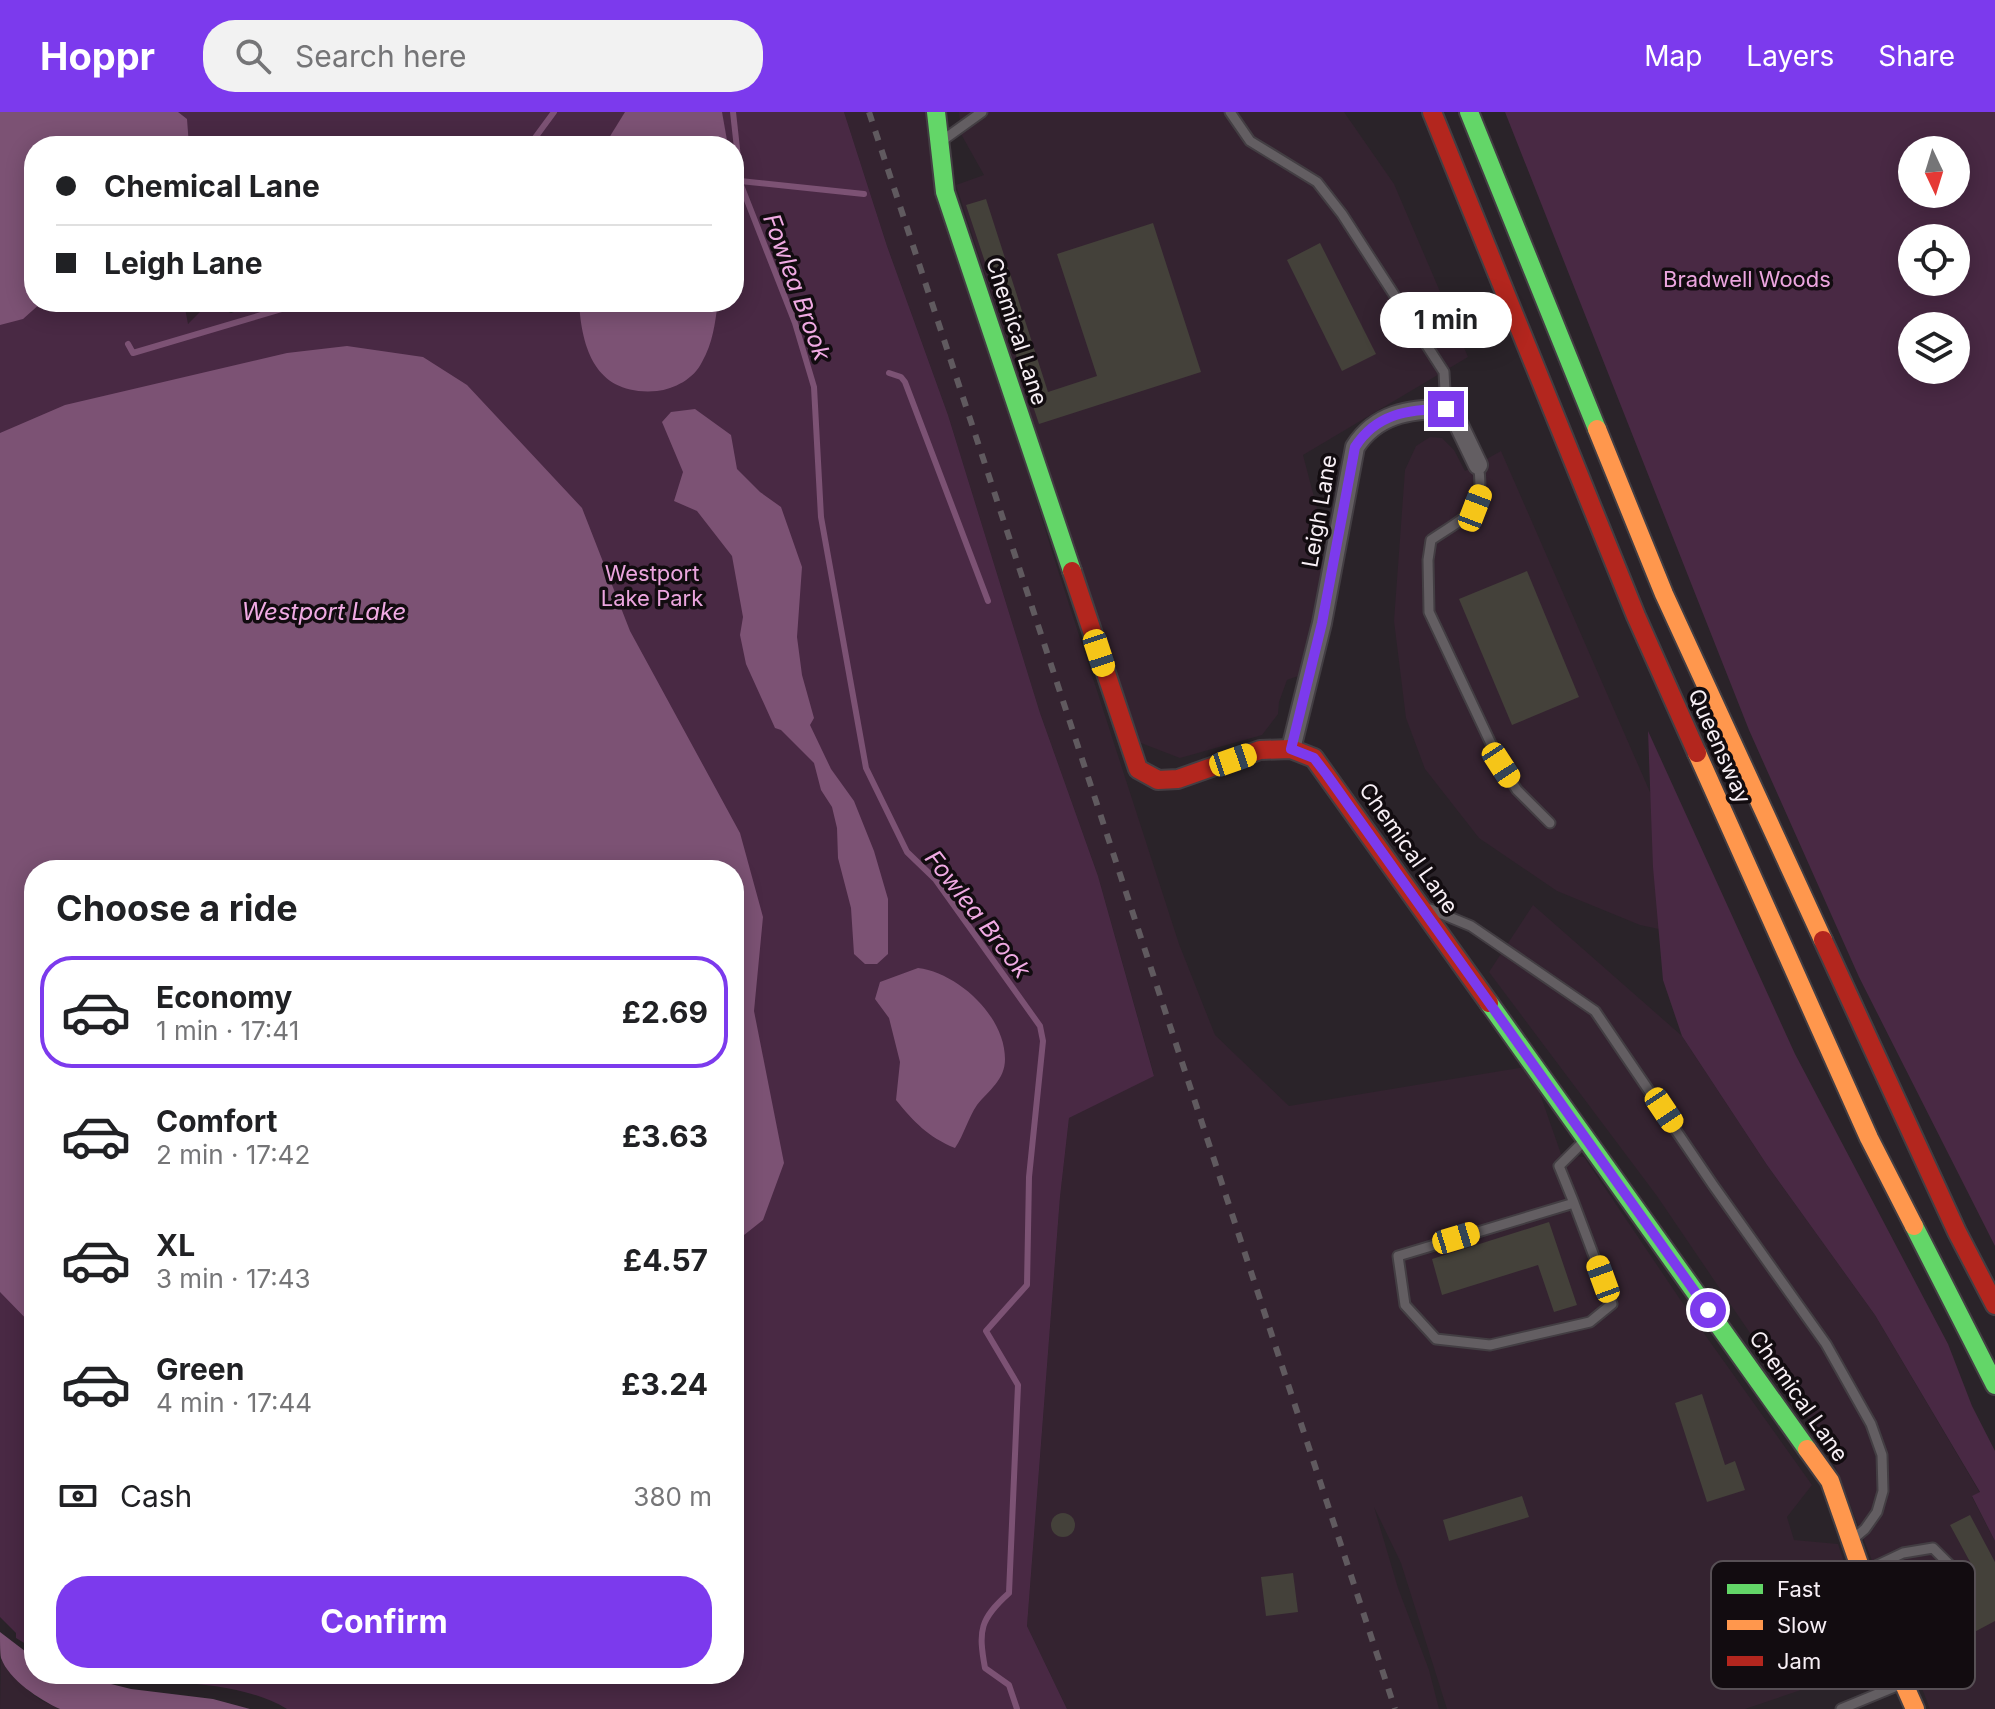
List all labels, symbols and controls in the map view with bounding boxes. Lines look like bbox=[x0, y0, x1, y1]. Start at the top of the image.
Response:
search box bbox=[203, 20, 763, 92]
text: Hoppr bbox=[40, 33, 155, 79]
icon: search bbox=[231, 34, 275, 78]
text: Search here bbox=[295, 38, 467, 74]
text: Map bbox=[1644, 39, 1702, 73]
text: Layers bbox=[1746, 39, 1834, 73]
text: Share bbox=[1878, 39, 1955, 73]
north arrow bbox=[1898, 136, 1970, 208]
map controls bbox=[1898, 136, 1970, 384]
text: Chemical Lane bbox=[104, 168, 320, 204]
water label: Fowlea Brook bbox=[757, 210, 837, 365]
button: locate bbox=[1898, 224, 1970, 296]
text: Leigh Lane bbox=[104, 245, 263, 281]
street label: Chemical Lane bbox=[981, 254, 1053, 408]
park label: Bradwell Woods bbox=[1663, 266, 1831, 292]
callout: 1 min bbox=[1380, 293, 1512, 349]
text: 1 min bbox=[1414, 304, 1478, 335]
button: layers bbox=[1898, 312, 1970, 384]
route end bbox=[1428, 391, 1464, 427]
street label: Leigh Lane bbox=[1296, 453, 1342, 569]
car bbox=[1455, 481, 1495, 535]
park label: Westport Lake Park bbox=[601, 560, 703, 611]
water label: Westport Lake bbox=[242, 597, 406, 626]
car bbox=[1080, 626, 1118, 680]
street label: Queensway bbox=[1683, 685, 1757, 807]
car bbox=[1478, 738, 1524, 792]
car bbox=[1206, 741, 1260, 779]
street label: Chemical Lane bbox=[1354, 778, 1464, 918]
water label: Fowlea Brook bbox=[919, 844, 1037, 984]
text: Choose a ride bbox=[56, 886, 298, 930]
icon: car bbox=[60, 976, 132, 1048]
text: Economy bbox=[156, 979, 292, 1015]
text: £2.69 bbox=[622, 994, 708, 1030]
text: 1 min · 17:41 bbox=[156, 1015, 299, 1046]
car bbox=[1641, 1083, 1687, 1137]
icon: car bbox=[60, 1100, 132, 1172]
text: Comfort bbox=[156, 1103, 277, 1139]
text: £3.63 bbox=[622, 1118, 708, 1154]
text: 2 min · 17:42 bbox=[156, 1139, 310, 1170]
car bbox=[1430, 1220, 1482, 1256]
icon: car bbox=[60, 1224, 132, 1296]
text: XL bbox=[156, 1227, 195, 1263]
text: £4.57 bbox=[623, 1242, 708, 1278]
car bbox=[1584, 1252, 1622, 1306]
text: 3 min · 17:43 bbox=[156, 1263, 311, 1294]
route start bbox=[1690, 1292, 1726, 1328]
street label: Chemical Lane bbox=[1744, 1326, 1854, 1466]
icon: car bbox=[60, 1348, 132, 1420]
text: Green bbox=[156, 1351, 244, 1387]
text: £3.24 bbox=[621, 1366, 708, 1402]
text: 4 min · 17:44 bbox=[156, 1387, 312, 1418]
icon: cash bbox=[56, 1474, 100, 1518]
text: Cash bbox=[120, 1478, 192, 1514]
text: 380 m bbox=[633, 1481, 712, 1512]
legend bbox=[1711, 1561, 1975, 1689]
button: Confirm bbox=[56, 1576, 712, 1668]
text: Fast bbox=[1777, 1576, 1821, 1602]
text: Slow bbox=[1777, 1612, 1827, 1638]
text: Jam bbox=[1777, 1648, 1821, 1674]

